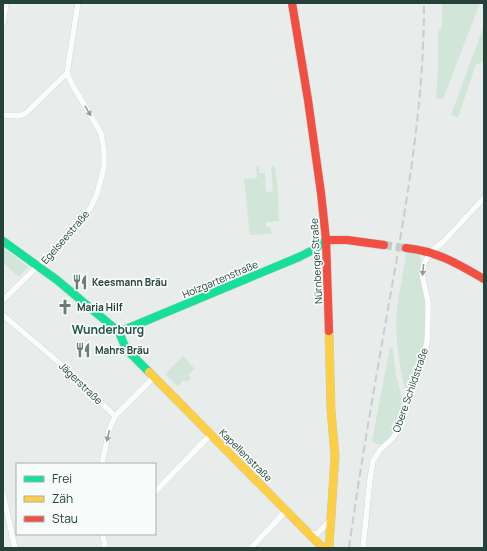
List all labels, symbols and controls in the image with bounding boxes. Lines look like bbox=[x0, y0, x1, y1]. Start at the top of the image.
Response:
one-way arrow bbox=[85, 105, 92, 117]
street label: Egelseestraße bbox=[38, 207, 92, 267]
street label: Nürnberger Straße bbox=[307, 218, 325, 304]
street label: Holzgartenstraße bbox=[180, 257, 260, 301]
one-way arrow bbox=[420, 264, 427, 276]
restaurant icon: Keesmann Bräu bbox=[71, 273, 89, 291]
place label: Keesmann Bräu bbox=[92, 275, 167, 289]
church icon: Maria Hilf bbox=[56, 298, 74, 316]
place label: Maria Hilf bbox=[77, 300, 123, 314]
district label: Wunderburg bbox=[72, 321, 144, 338]
restaurant icon: Mahrs Bräu bbox=[74, 341, 92, 359]
place label: Mahrs Bräu bbox=[95, 343, 149, 357]
street label: Obere Schildstraße bbox=[389, 346, 431, 434]
street label: Jägerstraße bbox=[56, 359, 106, 407]
street label: Kapellenstraße bbox=[216, 425, 276, 485]
one-way arrow bbox=[104, 430, 110, 442]
legend bbox=[16, 463, 156, 535]
text: Frei bbox=[52, 470, 72, 487]
text: Zäh bbox=[52, 490, 73, 507]
text: Stau bbox=[52, 510, 78, 527]

